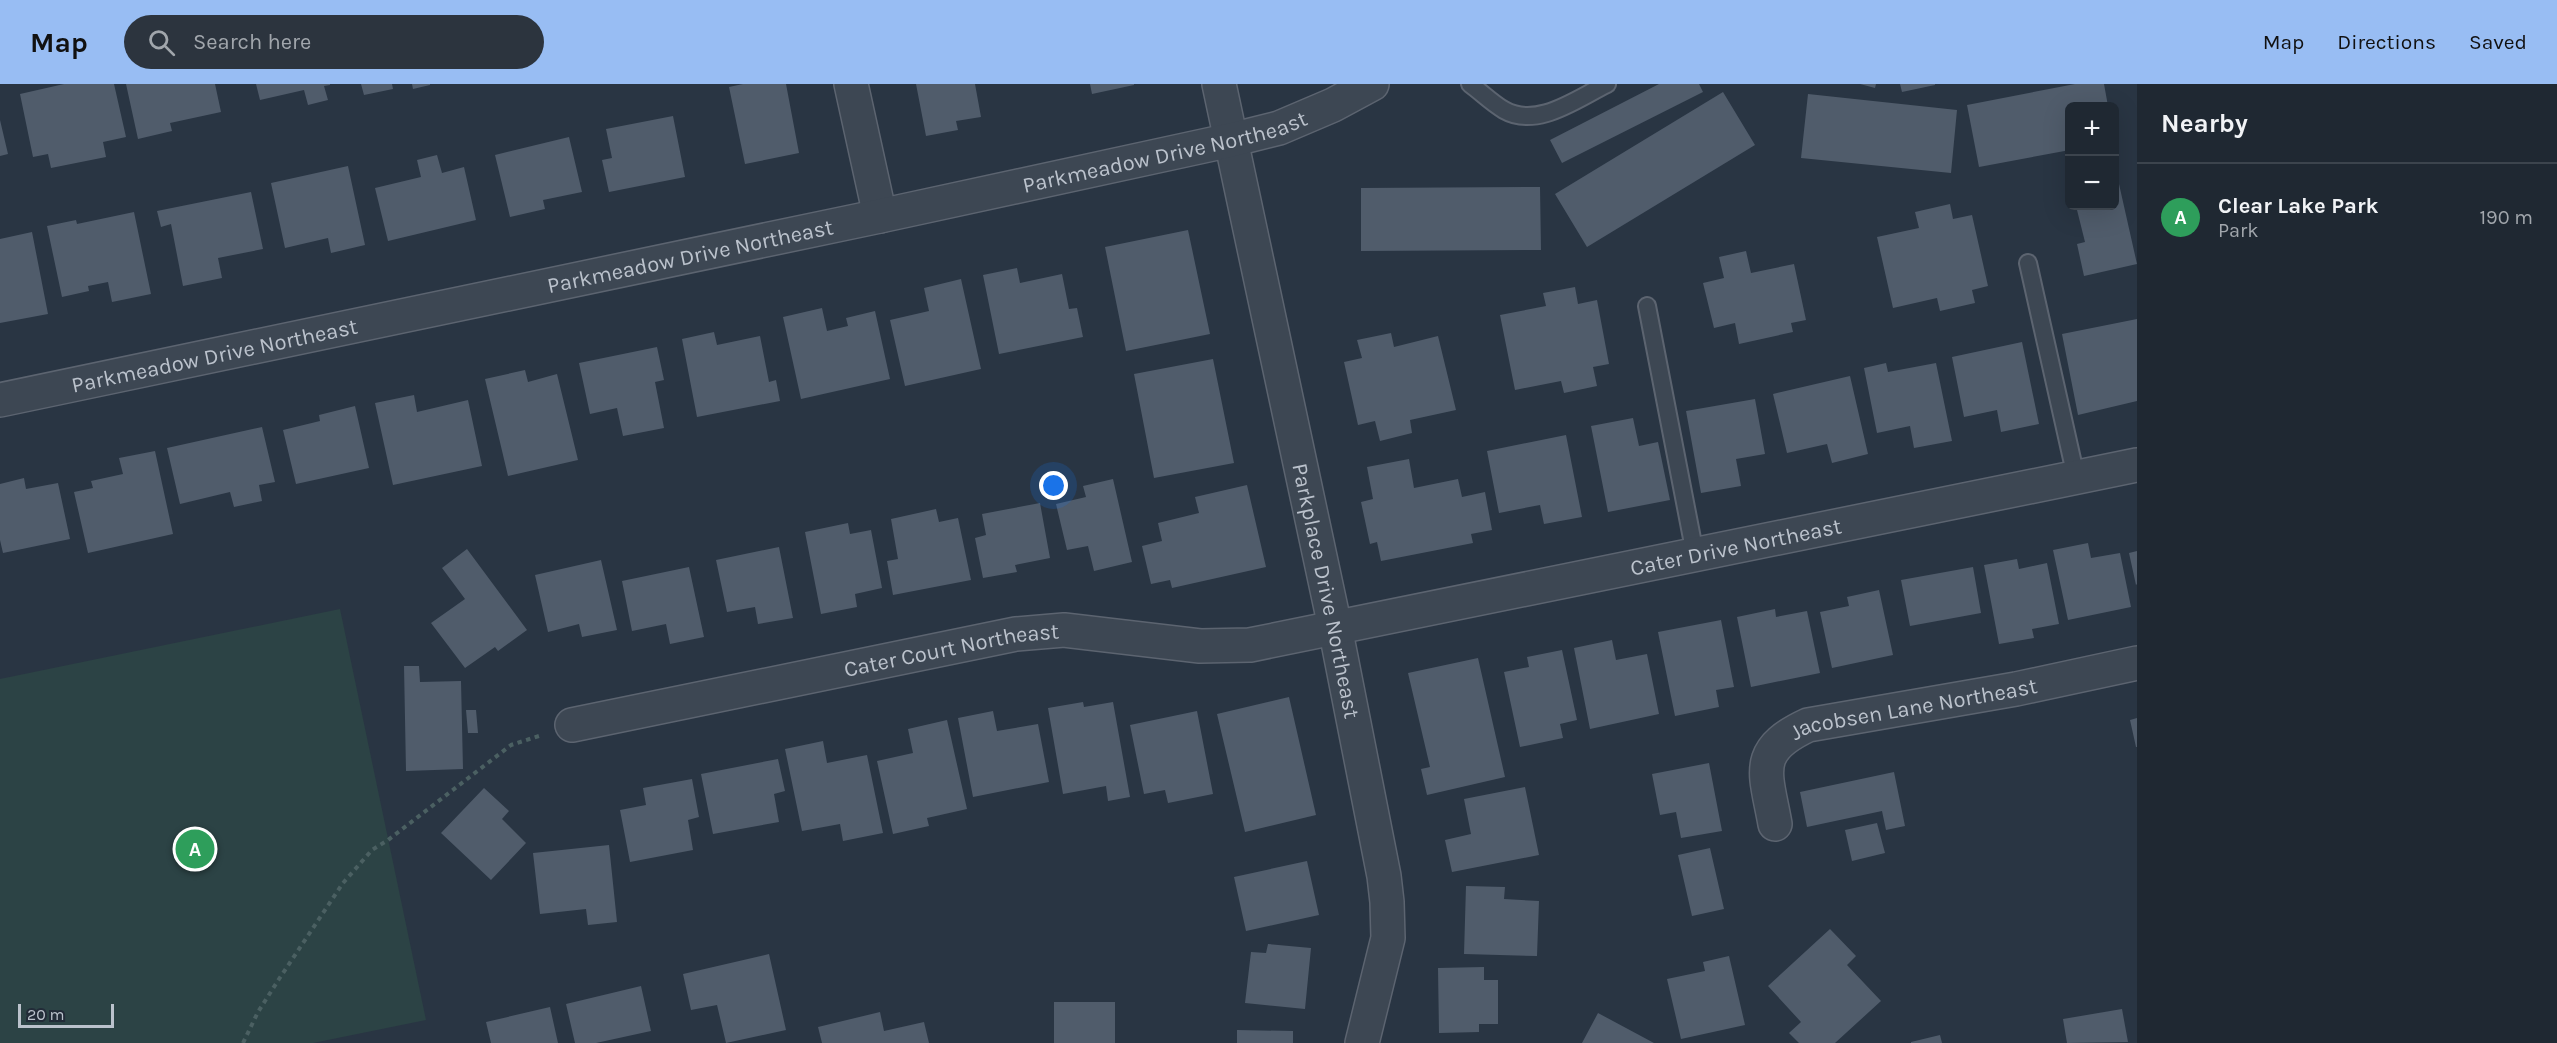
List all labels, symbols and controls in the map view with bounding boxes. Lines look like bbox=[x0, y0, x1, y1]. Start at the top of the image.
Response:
search box bbox=[124, 15, 544, 69]
text: Map bbox=[30, 26, 88, 59]
icon: search bbox=[145, 26, 178, 59]
text: Search here bbox=[193, 29, 311, 55]
text: Map bbox=[2263, 30, 2304, 54]
text: Directions bbox=[2337, 30, 2436, 54]
text: Saved bbox=[2469, 30, 2527, 54]
map controls bbox=[2065, 102, 2119, 210]
button: + bbox=[2065, 102, 2119, 156]
street label: Parkmeadow Drive Northeast bbox=[1020, 106, 1311, 199]
text: Nearby bbox=[2161, 108, 2248, 139]
button: − bbox=[2065, 156, 2119, 210]
text: Clear Lake Park bbox=[2218, 193, 2379, 219]
text: A bbox=[2174, 206, 2187, 229]
text: 190 m bbox=[2479, 206, 2533, 229]
street label: Parkmeadow Drive Northeast bbox=[545, 214, 836, 299]
text: Park bbox=[2218, 219, 2259, 242]
street label: Parkmeadow Drive Northeast bbox=[69, 314, 360, 399]
street label: Parkplace Drive Northeast bbox=[1286, 461, 1365, 721]
your location bbox=[1039, 471, 1068, 500]
street label: Cater Drive Northeast bbox=[1628, 513, 1844, 582]
street label: Cater Court Northeast bbox=[842, 618, 1060, 683]
street label: Jacobsen Lane Northeast bbox=[1785, 673, 2039, 746]
pin: A bbox=[176, 826, 214, 872]
scale bar bbox=[18, 1001, 114, 1028]
text: 20 m bbox=[27, 1005, 65, 1024]

